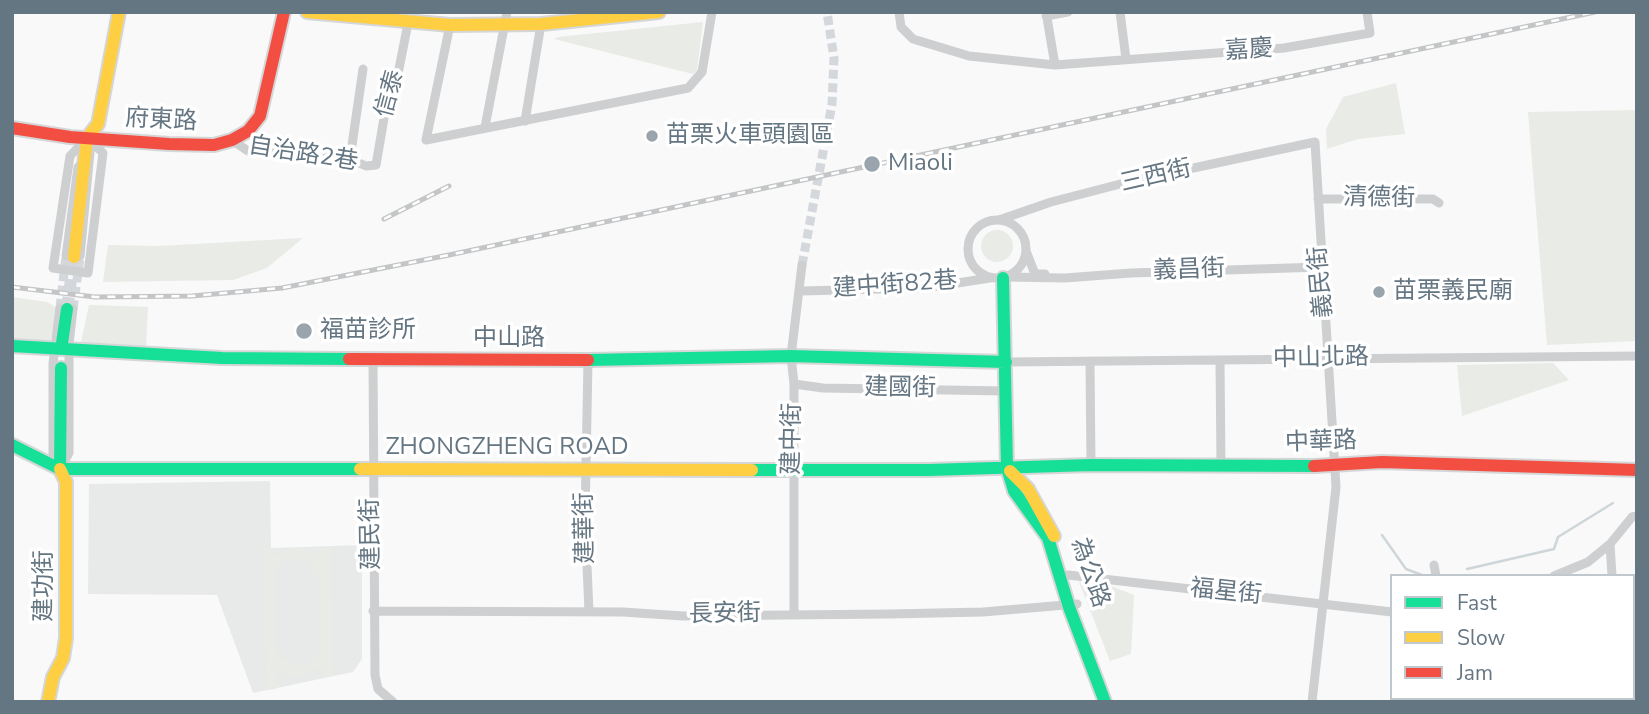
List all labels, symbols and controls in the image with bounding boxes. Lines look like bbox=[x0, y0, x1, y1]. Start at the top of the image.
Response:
street label: 嘉慶 bbox=[1224, 35, 1274, 67]
street label: 信泰 bbox=[371, 67, 411, 121]
street label: 府東路 bbox=[124, 105, 198, 137]
place label: 苗栗火車頭園區 bbox=[666, 122, 834, 150]
marker: 苗栗火車頭園區 bbox=[644, 128, 660, 144]
street label: 自治路2巷 bbox=[246, 132, 360, 178]
place label: Miaoli bbox=[888, 150, 953, 178]
marker: Miaoli bbox=[862, 154, 882, 174]
street label: 三西街 bbox=[1118, 155, 1194, 199]
street label: 清德街 bbox=[1343, 184, 1415, 214]
street label: 義民街 bbox=[1305, 245, 1339, 319]
street label: 義昌街 bbox=[1153, 255, 1225, 287]
street label: 建中街82巷 bbox=[832, 267, 958, 305]
place label: 苗栗義民廟 bbox=[1393, 278, 1513, 306]
marker: 苗栗義民廟 bbox=[1371, 284, 1387, 300]
place label: 福苗診所 bbox=[320, 317, 416, 345]
marker: 福苗診所 bbox=[294, 321, 314, 341]
street label: 中山路 bbox=[473, 325, 545, 353]
street label: 中山北路 bbox=[1273, 344, 1369, 374]
street label: 建國街 bbox=[864, 374, 936, 404]
street label: 建中街 bbox=[778, 403, 808, 475]
street label: 中華路 bbox=[1285, 427, 1357, 459]
street label: ZHONGZHENG ROAD bbox=[385, 434, 629, 462]
street label: 建華街 bbox=[571, 492, 601, 564]
street label: 建民街 bbox=[357, 498, 387, 570]
street label: 為公路 bbox=[1064, 534, 1114, 612]
street label: 建功街 bbox=[31, 550, 59, 622]
legend bbox=[1390, 574, 1635, 700]
street label: 福星街 bbox=[1189, 575, 1263, 611]
text: Fast bbox=[1457, 589, 1497, 617]
street label: 長安街 bbox=[689, 600, 761, 630]
text: Slow bbox=[1457, 624, 1505, 652]
text: Jam bbox=[1457, 659, 1493, 687]

